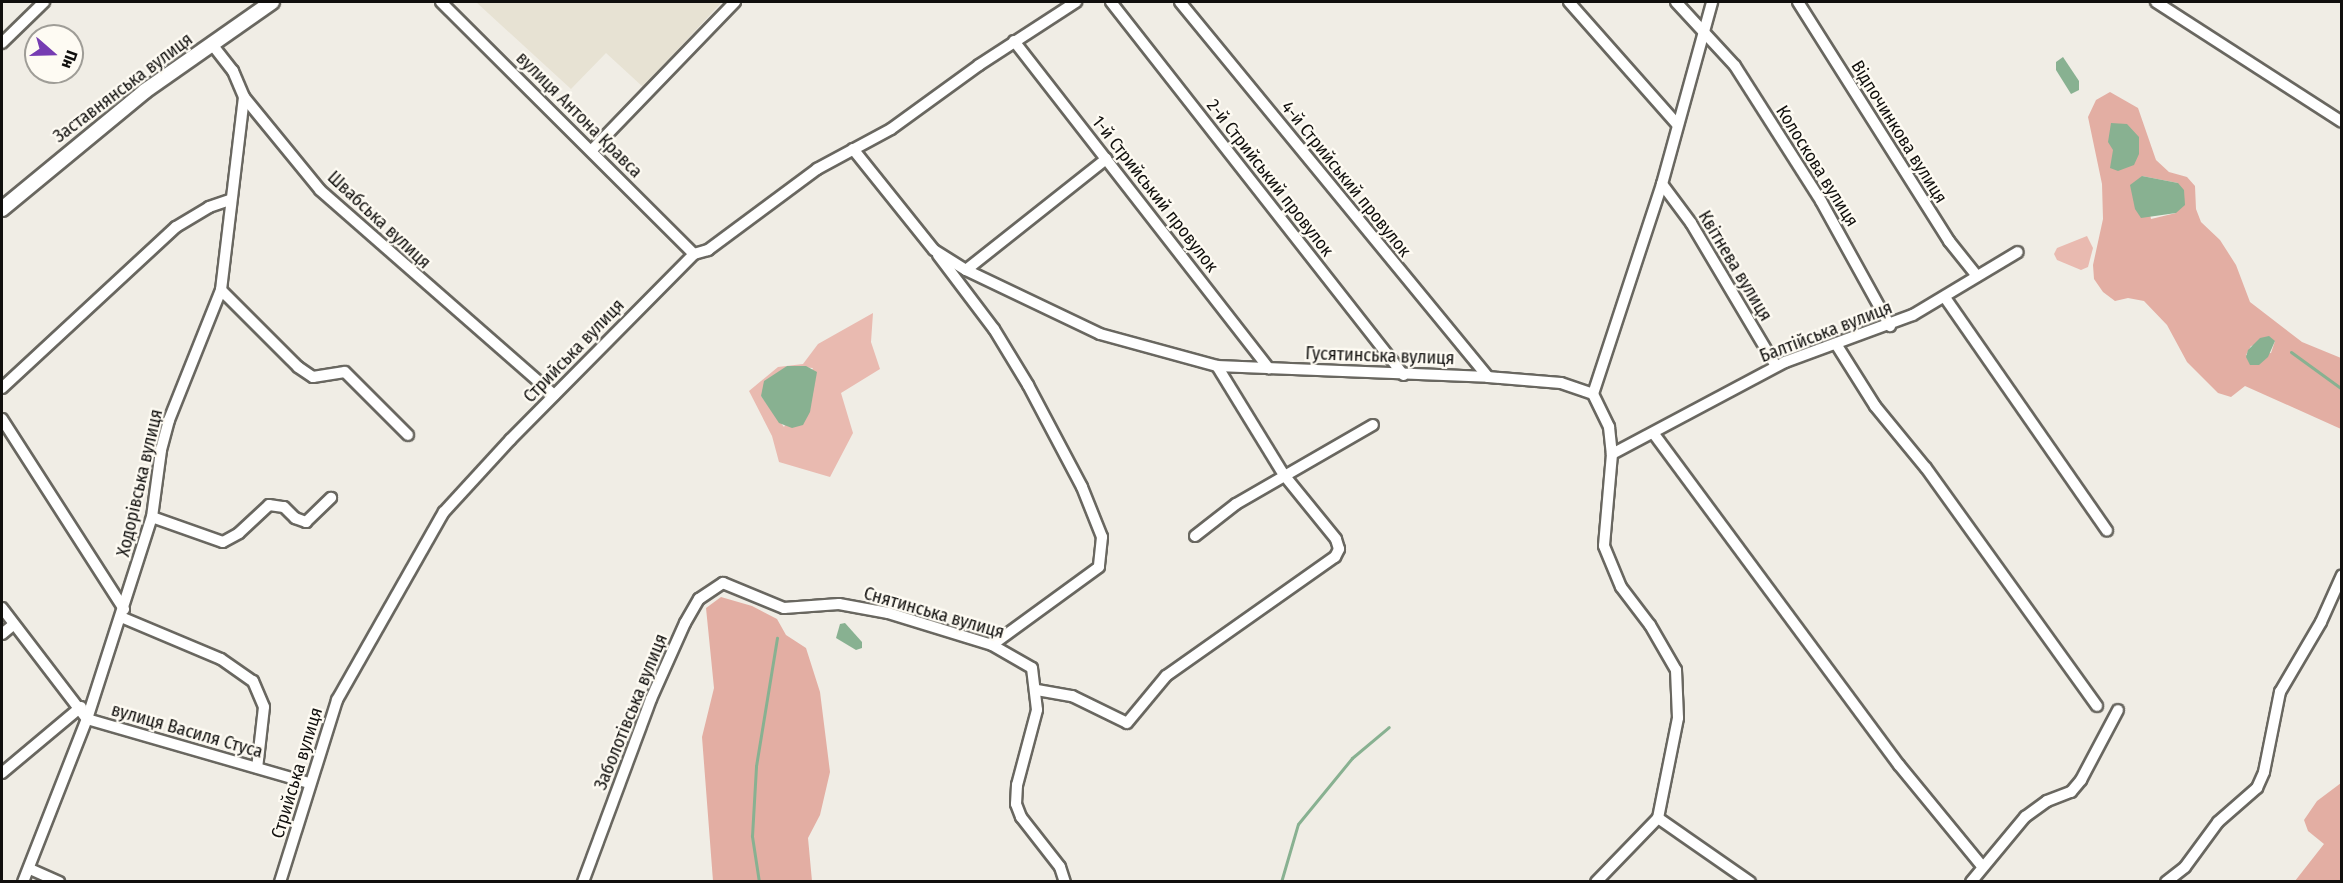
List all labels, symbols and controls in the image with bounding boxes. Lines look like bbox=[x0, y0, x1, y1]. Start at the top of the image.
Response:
north arrow bbox=[24, 24, 84, 84]
street label: Заставнянська вулиця bbox=[49, 29, 197, 147]
street label: вулиця Антона Кравса bbox=[511, 47, 647, 183]
text: Пн bbox=[57, 48, 82, 71]
street label: Відпочинкова вулиця bbox=[1846, 57, 1952, 207]
street label: 2-й Стрийський провулок bbox=[1202, 95, 1338, 261]
street label: 4-й Стрийський провулок bbox=[1277, 97, 1415, 261]
street label: Колоскова вулиця bbox=[1771, 101, 1863, 231]
street label: 1-й Стрийський провулок bbox=[1087, 112, 1223, 276]
street label: Швабська вулиця bbox=[323, 167, 435, 273]
street label: Квітнева вулиця bbox=[1694, 207, 1776, 325]
street label: Стрийська вулиця bbox=[519, 295, 629, 407]
street label: Балтійська вулиця bbox=[1757, 297, 1895, 367]
street label: Гусятинська вулиця bbox=[1305, 343, 1455, 369]
street label: Ходорівська вулиця bbox=[113, 407, 167, 559]
street label: Снятинська вулиця bbox=[861, 583, 1007, 643]
street label: Заболотівська вулиця bbox=[590, 631, 672, 793]
street label: вулиця Василя Стуса bbox=[109, 699, 265, 763]
street label: Стрийська вулиця bbox=[267, 705, 327, 841]

